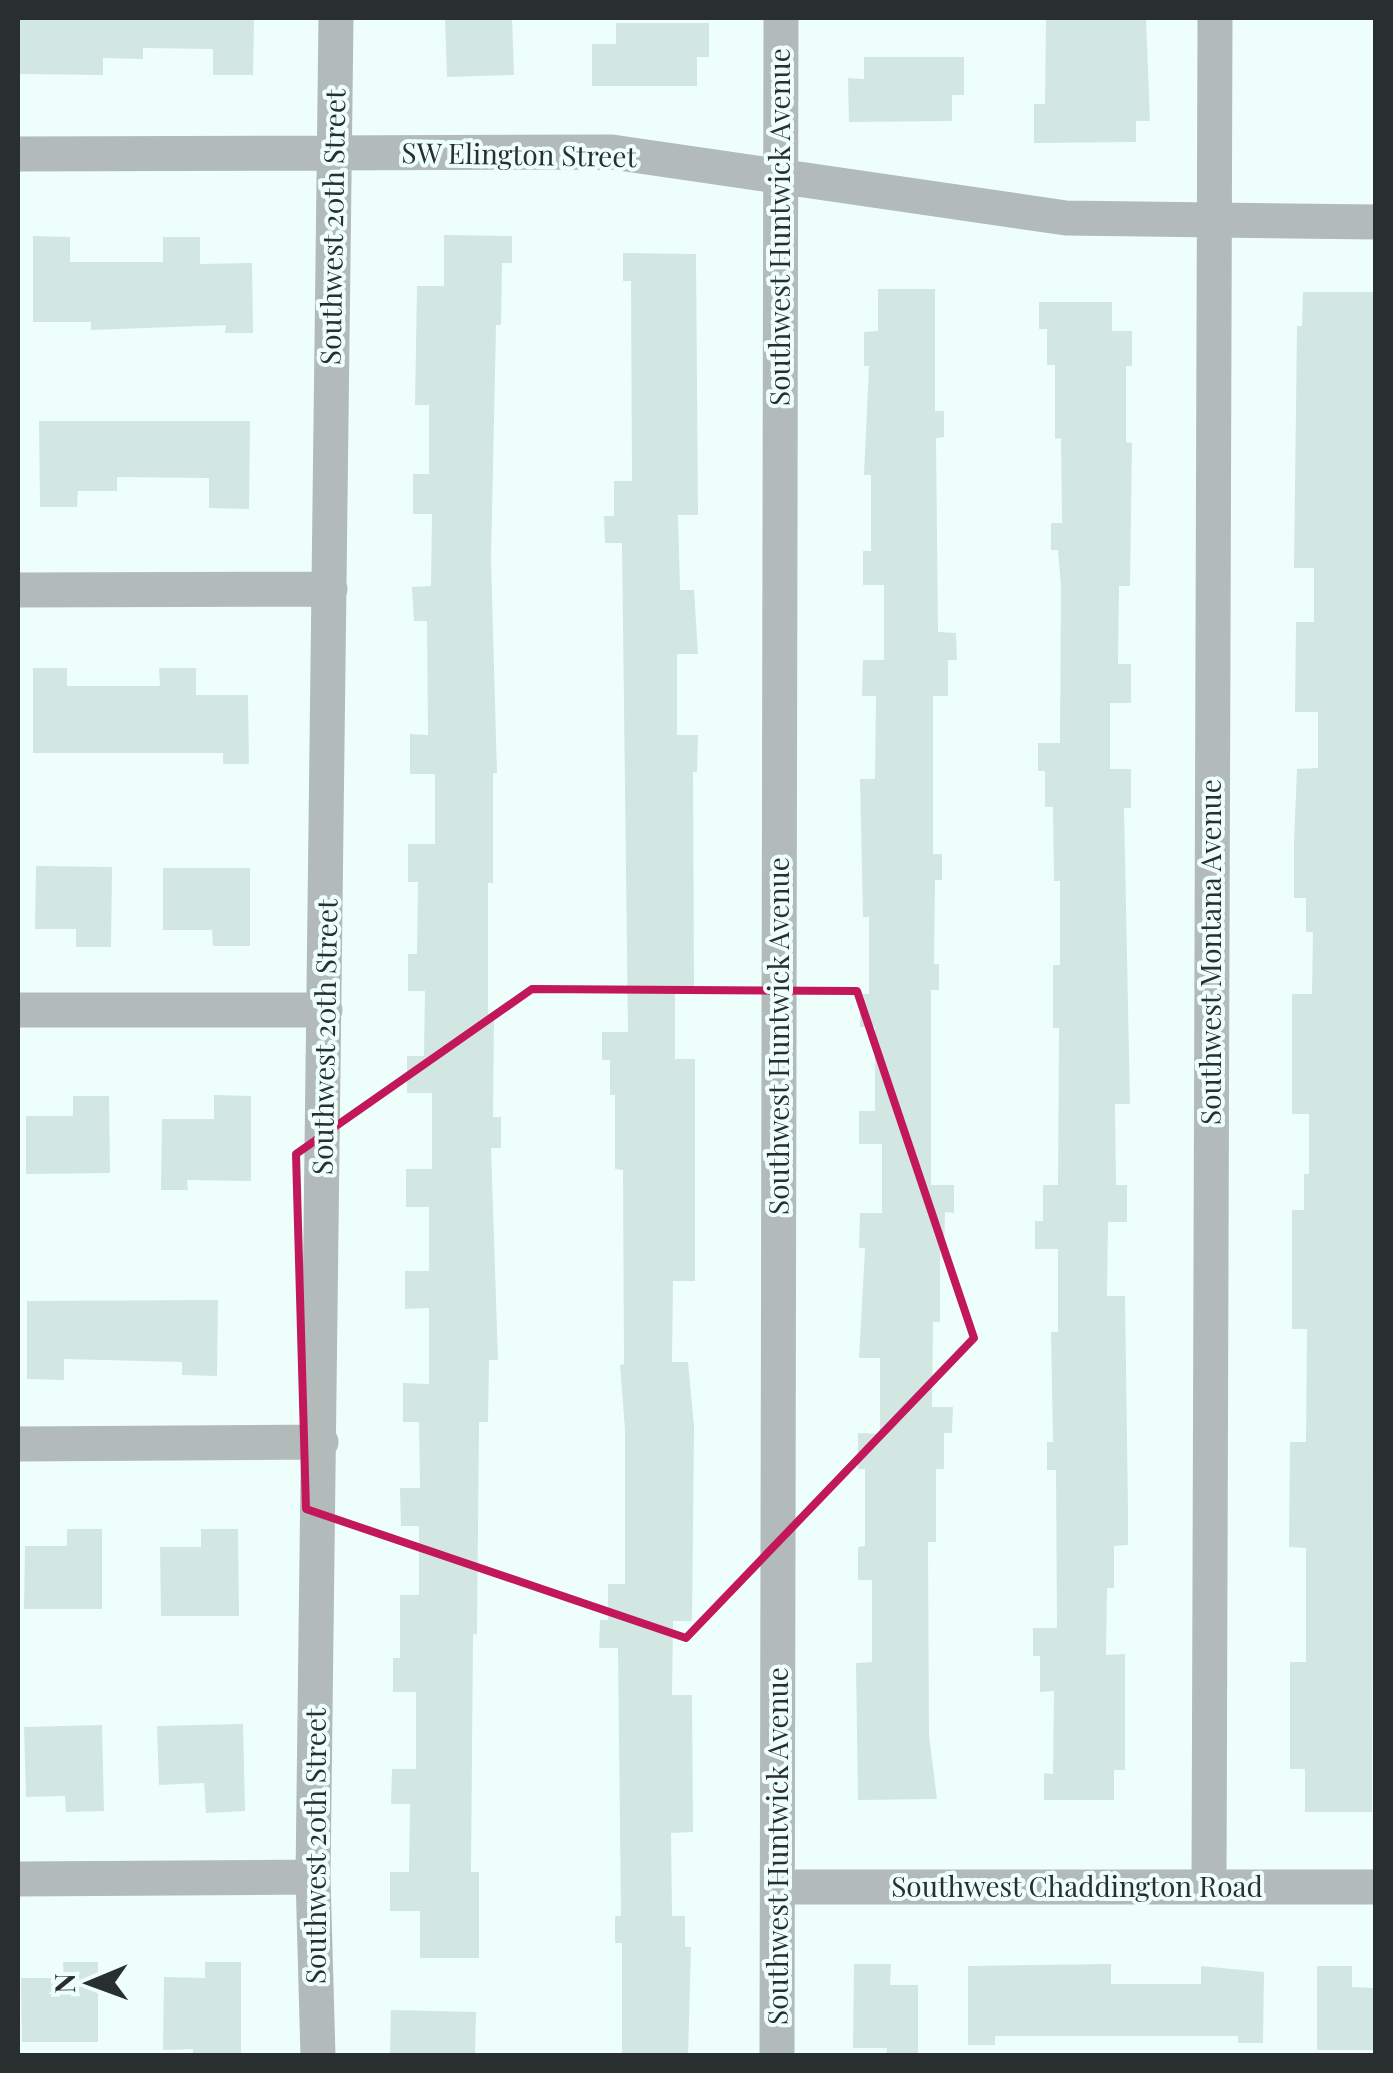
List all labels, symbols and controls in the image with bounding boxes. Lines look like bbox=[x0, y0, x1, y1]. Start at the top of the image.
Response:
street label: Southwest Huntwick Avenue bbox=[760, 48, 797, 406]
street label: Southwest 20th Street bbox=[311, 88, 352, 365]
street label: SW Elington Street bbox=[401, 133, 638, 174]
street label: Southwest Montana Avenue bbox=[1191, 779, 1228, 1125]
street label: Southwest Huntwick Avenue bbox=[759, 857, 796, 1215]
street label: Southwest 20th Street bbox=[303, 898, 344, 1175]
street label: Southwest Huntwick Avenue bbox=[758, 1667, 795, 2025]
street label: Southwest 20th Street bbox=[296, 1707, 333, 1984]
street label: Southwest Chaddington Road bbox=[891, 1867, 1263, 1904]
north arrow bbox=[40, 1933, 140, 2033]
text: N bbox=[45, 1973, 82, 1994]

